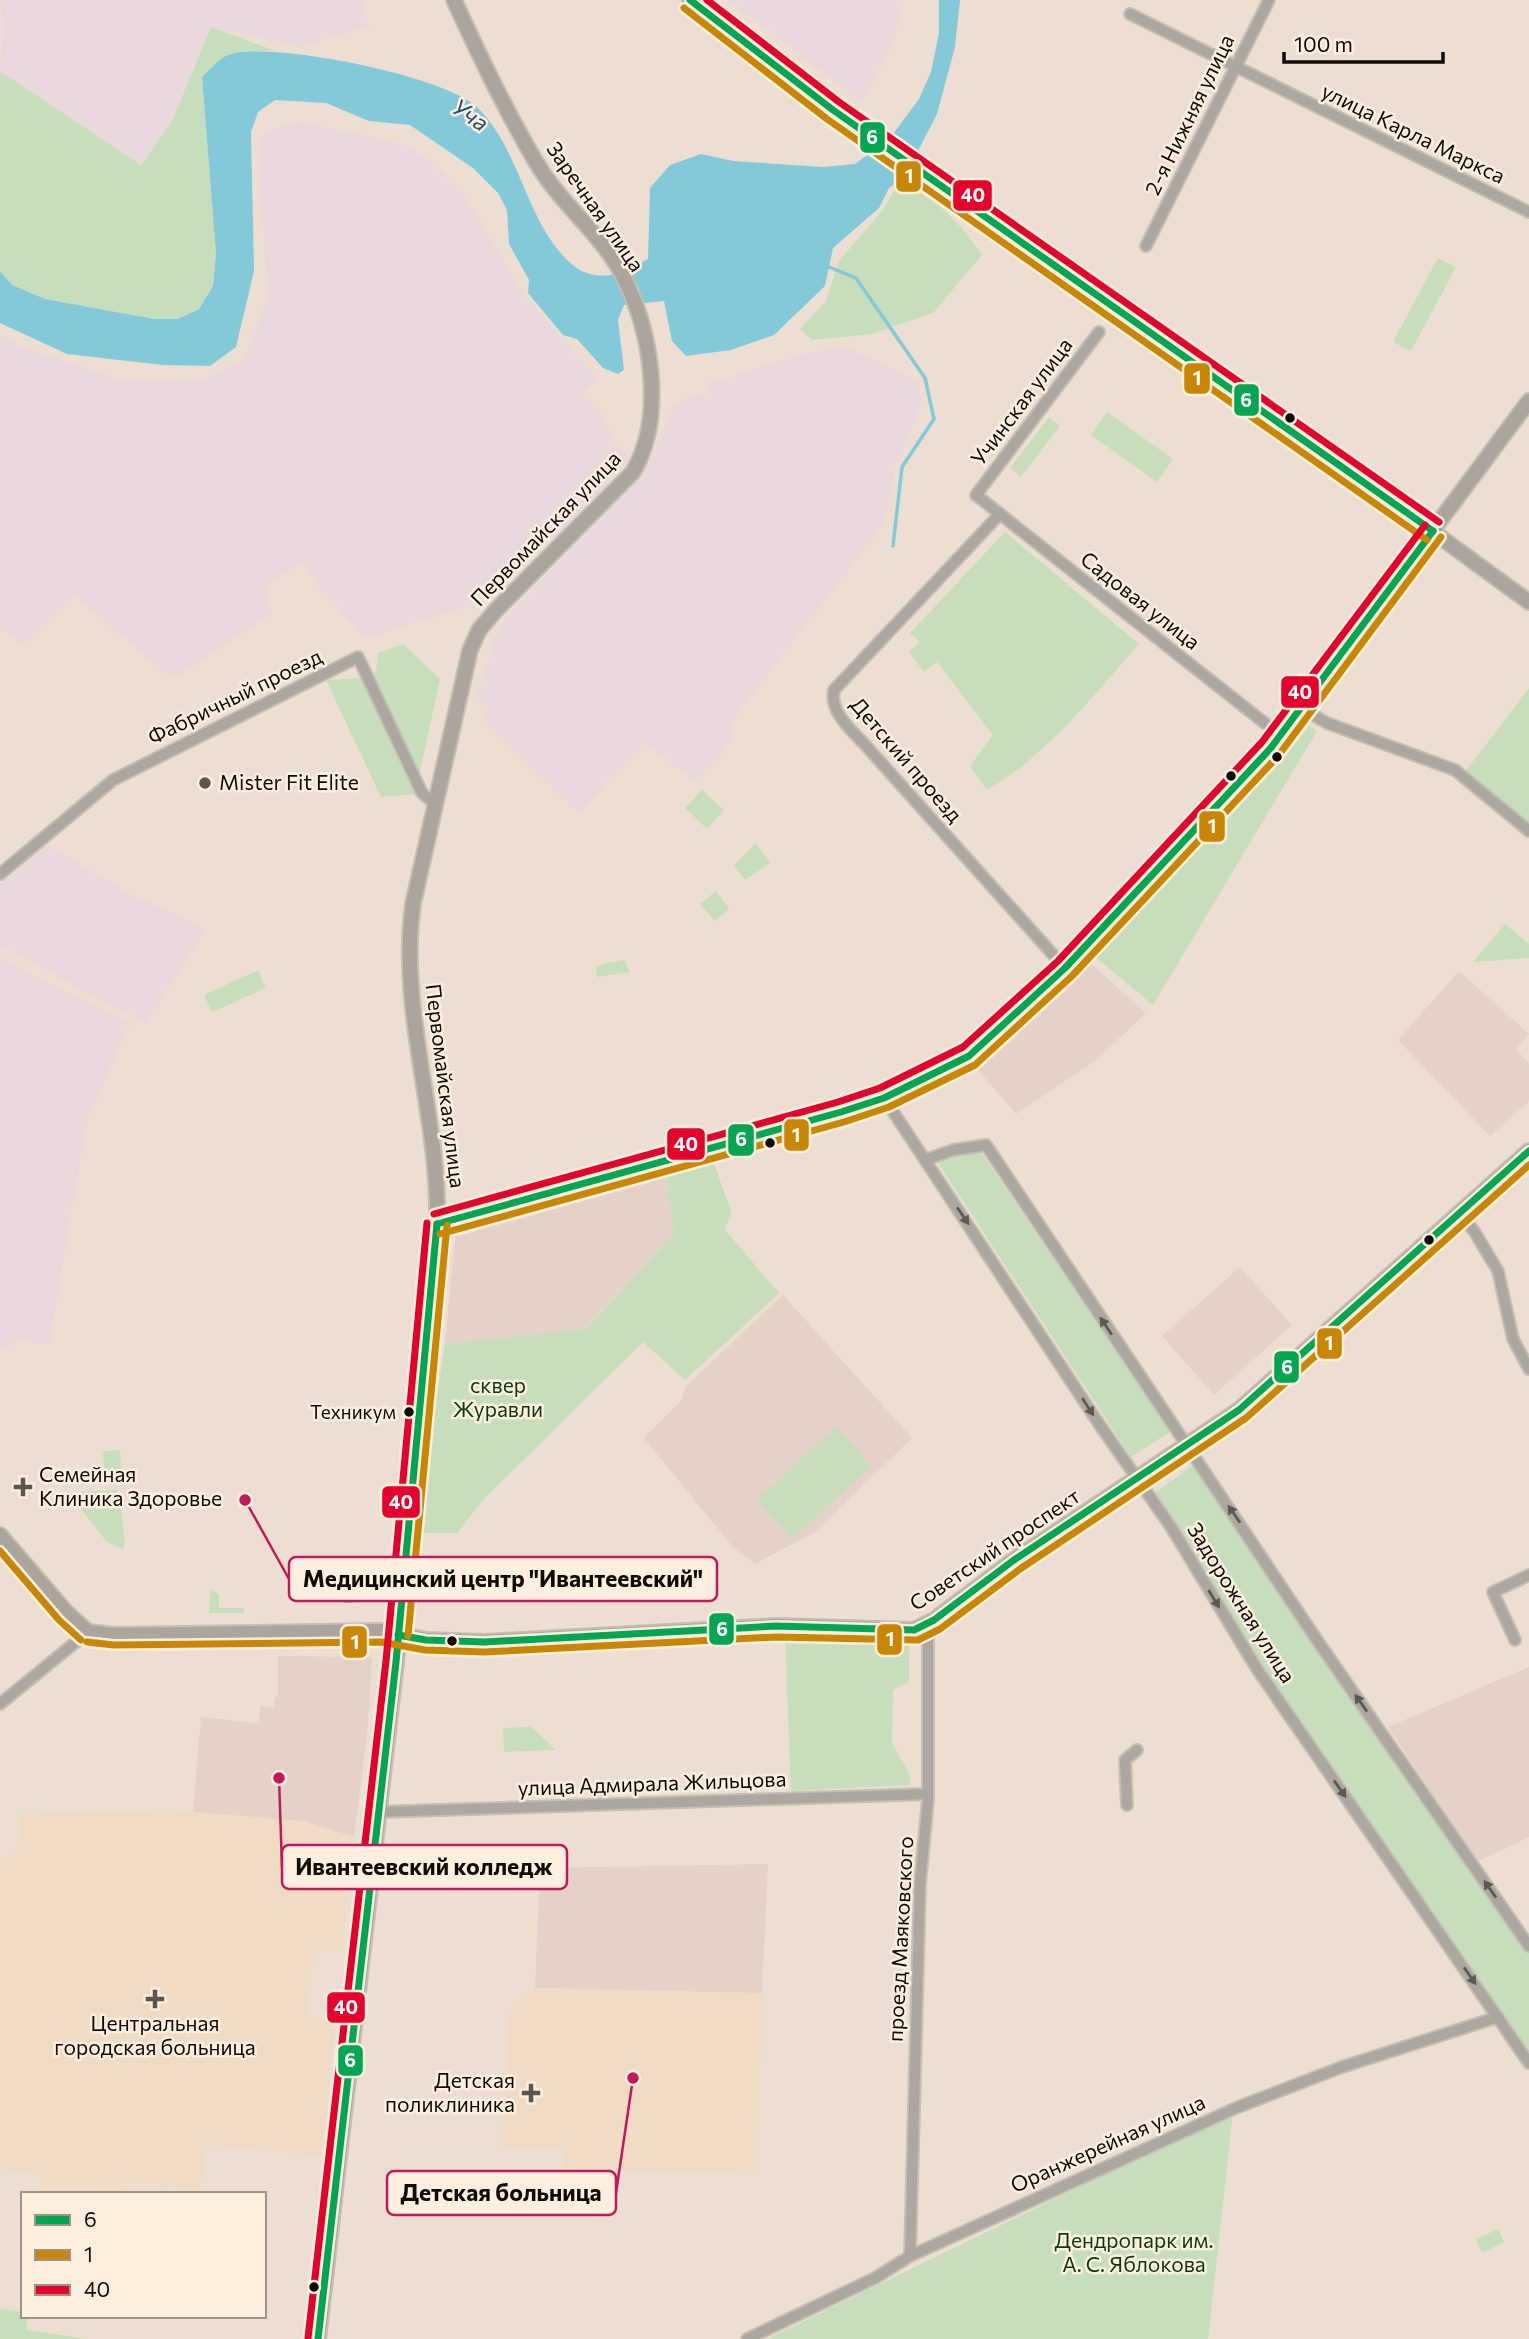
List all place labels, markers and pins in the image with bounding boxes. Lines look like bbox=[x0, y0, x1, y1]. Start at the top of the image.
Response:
unlabelled marker bbox=[1283, 411, 1297, 425]
unlabelled marker bbox=[1270, 750, 1284, 764]
place label: Mister Fit Elite bbox=[219, 769, 359, 794]
unlabelled marker bbox=[1224, 769, 1238, 783]
marker: Mister Fit Elite bbox=[197, 775, 213, 791]
unlabelled marker bbox=[763, 1136, 777, 1150]
unlabelled marker bbox=[1422, 1233, 1436, 1247]
place label: Техникум bbox=[310, 1400, 396, 1423]
marker: Техникум bbox=[402, 1405, 416, 1419]
place label: Семейная Клиника Здоровье bbox=[39, 1461, 222, 1510]
marker: Семейная Клиника Здоровье bbox=[13, 1477, 33, 1497]
callout: Медицинский центр "Ивантеевский" bbox=[289, 1557, 717, 1601]
unlabelled marker bbox=[445, 1634, 459, 1648]
callout: Ивантеевский колледж bbox=[282, 1845, 567, 1889]
marker: Центральная городская больница bbox=[145, 1989, 165, 2009]
place label: Центральная городская больница bbox=[54, 2010, 256, 2059]
place label: Детская поликлиника bbox=[385, 2067, 515, 2116]
marker: Детская поликлиника bbox=[521, 2083, 541, 2103]
callout: Детская больница bbox=[387, 2171, 616, 2215]
unlabelled marker bbox=[307, 2280, 321, 2294]

